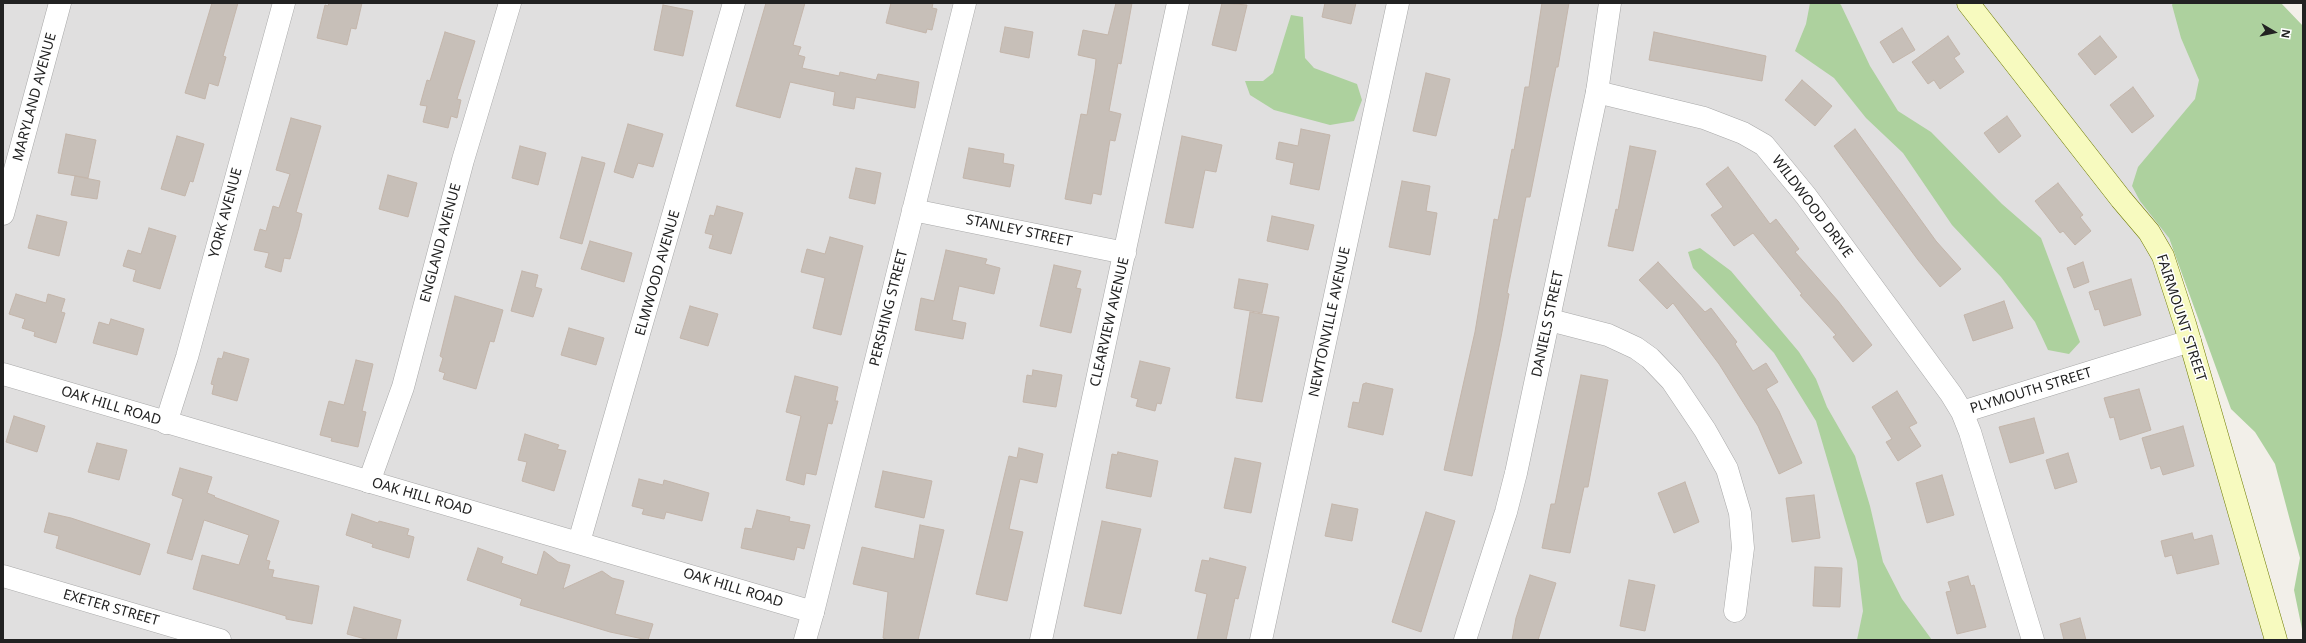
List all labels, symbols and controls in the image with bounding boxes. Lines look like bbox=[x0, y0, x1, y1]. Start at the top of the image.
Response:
north arrow bbox=[2254, 12, 2294, 52]
text: N bbox=[2278, 28, 2294, 40]
street label: MARYLAND AVENUE bbox=[10, 31, 60, 163]
street label: WILDWOOD DRIVE bbox=[1768, 153, 1856, 261]
street label: YORK AVENUE bbox=[206, 166, 246, 260]
street label: ENGLAND AVENUE bbox=[417, 182, 465, 304]
street label: ELMWOOD AVENUE bbox=[632, 208, 684, 338]
street label: STANLEY STREET bbox=[964, 212, 1074, 250]
street label: NEWTONVILLE AVENUE bbox=[1306, 245, 1354, 399]
street label: PERSHING STREET bbox=[866, 248, 912, 368]
street label: FAIRMOUNT STREET bbox=[2152, 252, 2210, 384]
street label: CLEARVIEW AVENUE bbox=[1087, 256, 1133, 388]
street label: DANIELS STREET bbox=[1529, 269, 1567, 379]
street label: PLYMOUTH STREET bbox=[1968, 364, 2094, 418]
street label: OAK HILL ROAD bbox=[59, 383, 163, 429]
street label: OAK HILL ROAD bbox=[370, 475, 474, 519]
street label: OAK HILL ROAD bbox=[681, 565, 785, 611]
street label: EXETER STREET bbox=[61, 586, 161, 630]

